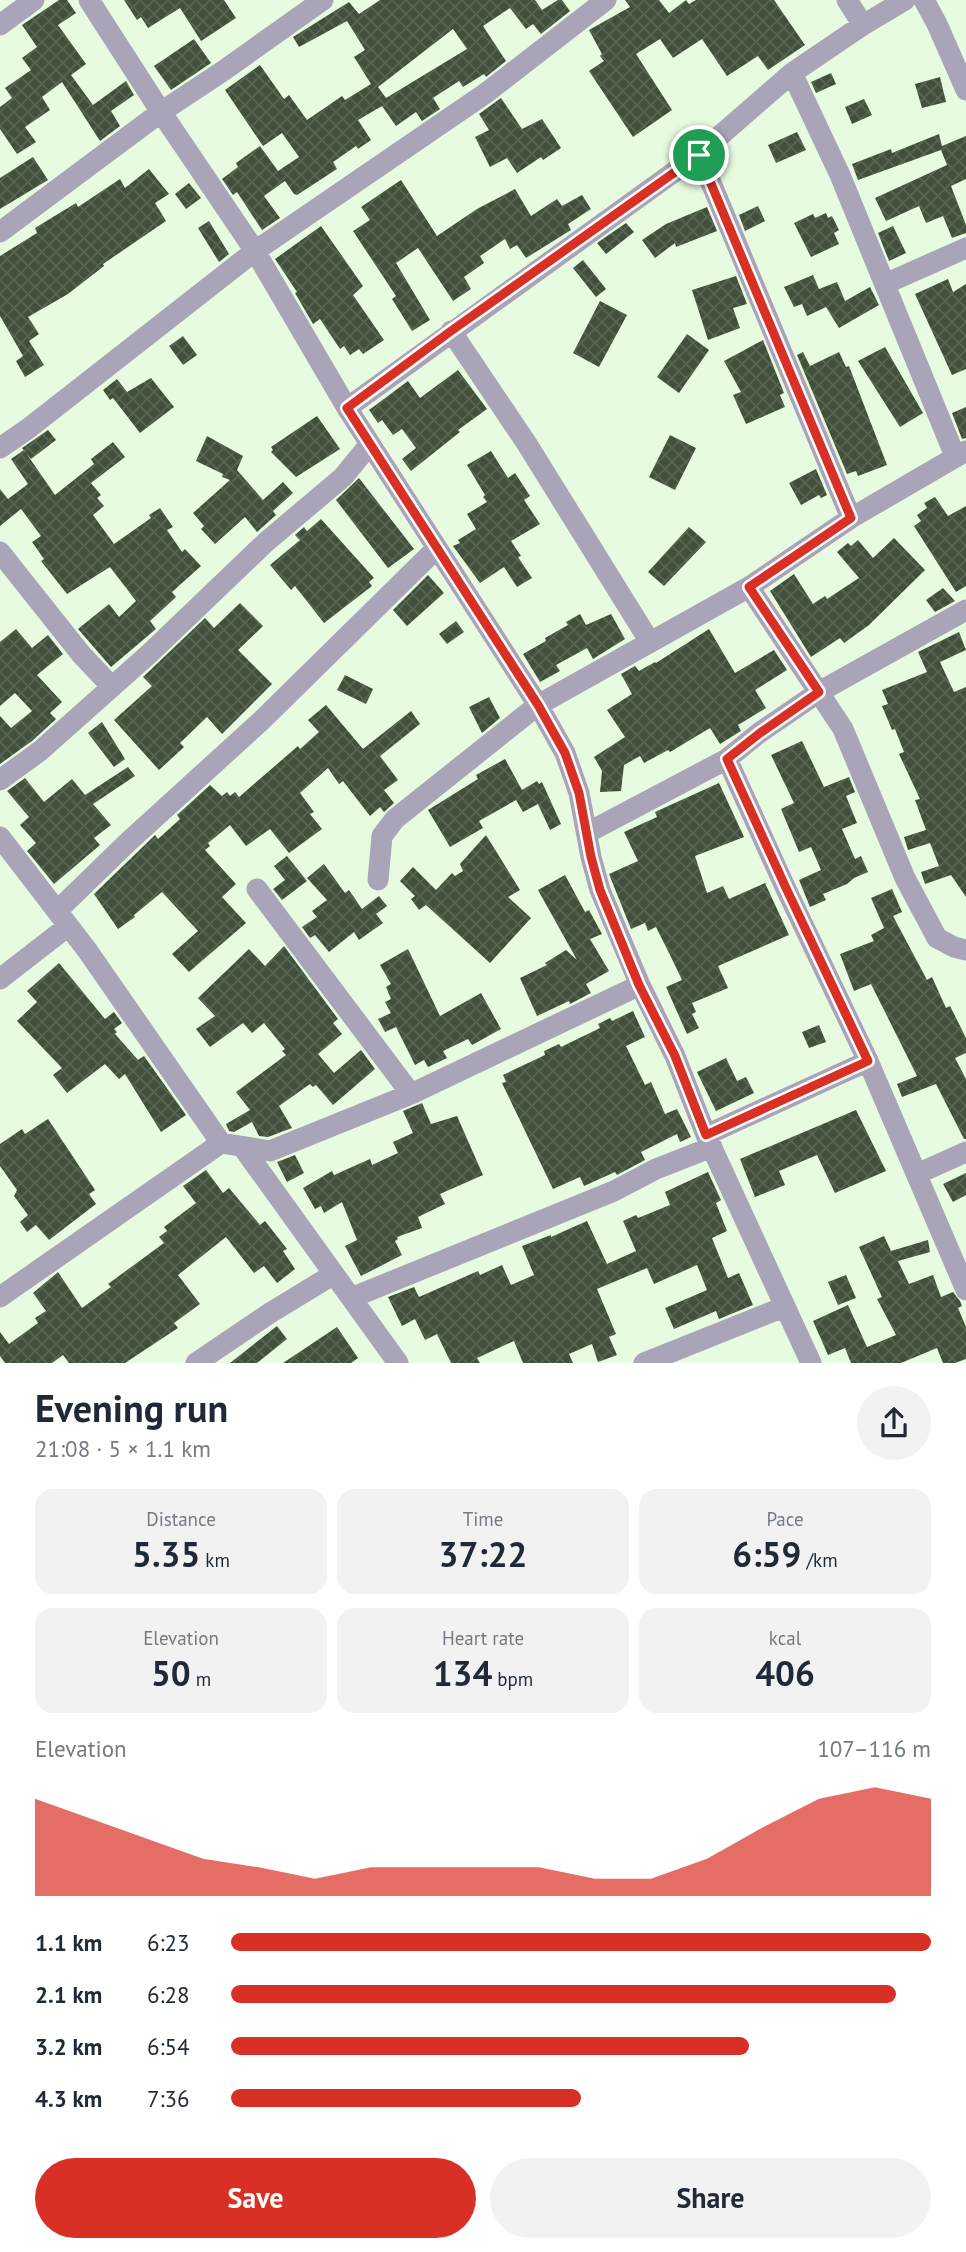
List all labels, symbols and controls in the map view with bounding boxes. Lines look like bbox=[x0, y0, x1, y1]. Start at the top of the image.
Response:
pin bbox=[669, 125, 729, 185]
icon: arrive bbox=[680, 136, 718, 174]
text: Evening run bbox=[35, 1383, 228, 1432]
button: share bbox=[857, 1386, 931, 1460]
text: 21:08 · 5 × 1.1 km bbox=[35, 1434, 211, 1463]
text: Distance bbox=[146, 1507, 216, 1531]
text: Time bbox=[463, 1507, 503, 1531]
text: Pace bbox=[766, 1507, 804, 1531]
text: 5.35 bbox=[132, 1531, 200, 1577]
text: 37:22 bbox=[439, 1531, 527, 1577]
text: 6:59 bbox=[732, 1531, 801, 1577]
text: km bbox=[200, 1548, 230, 1572]
text: /km bbox=[801, 1548, 838, 1572]
text: Elevation bbox=[143, 1626, 219, 1650]
text: Heart rate bbox=[442, 1626, 524, 1650]
text: kcal bbox=[769, 1626, 801, 1650]
text: 50 bbox=[151, 1650, 191, 1696]
text: 134 bbox=[433, 1650, 492, 1696]
text: 406 bbox=[755, 1650, 815, 1696]
text: m bbox=[191, 1667, 211, 1691]
text: bpm bbox=[492, 1667, 533, 1691]
text: Elevation bbox=[35, 1734, 127, 1763]
text: 107–116 m bbox=[817, 1734, 931, 1763]
text: 1.1 km bbox=[35, 1928, 102, 1957]
text: 6:23 bbox=[147, 1928, 190, 1957]
text: 2.1 km bbox=[35, 1980, 102, 2009]
text: 6:28 bbox=[147, 1980, 190, 2009]
text: 3.2 km bbox=[35, 2032, 102, 2061]
text: 6:54 bbox=[147, 2032, 190, 2061]
text: 4.3 km bbox=[35, 2084, 102, 2113]
text: 7:36 bbox=[147, 2084, 190, 2113]
button: Save bbox=[35, 2158, 476, 2238]
button: Share bbox=[490, 2158, 931, 2238]

